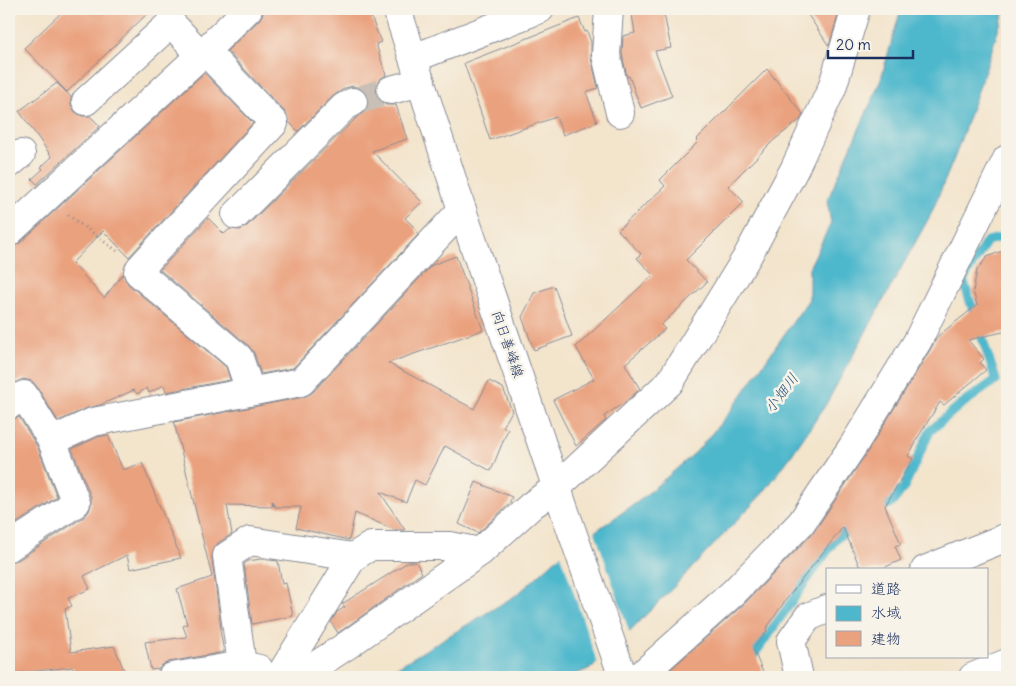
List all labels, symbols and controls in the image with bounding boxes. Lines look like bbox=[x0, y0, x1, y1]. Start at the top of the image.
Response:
scale bar bbox=[828, 28, 914, 60]
text: 20 m bbox=[836, 35, 871, 54]
street label: 向日善峰線 bbox=[488, 308, 528, 380]
water label: 小畑川 bbox=[760, 369, 802, 417]
legend bbox=[826, 568, 988, 658]
text: 道路 bbox=[871, 579, 901, 598]
text: 水域 bbox=[871, 603, 901, 622]
text: 建物 bbox=[871, 629, 901, 648]

